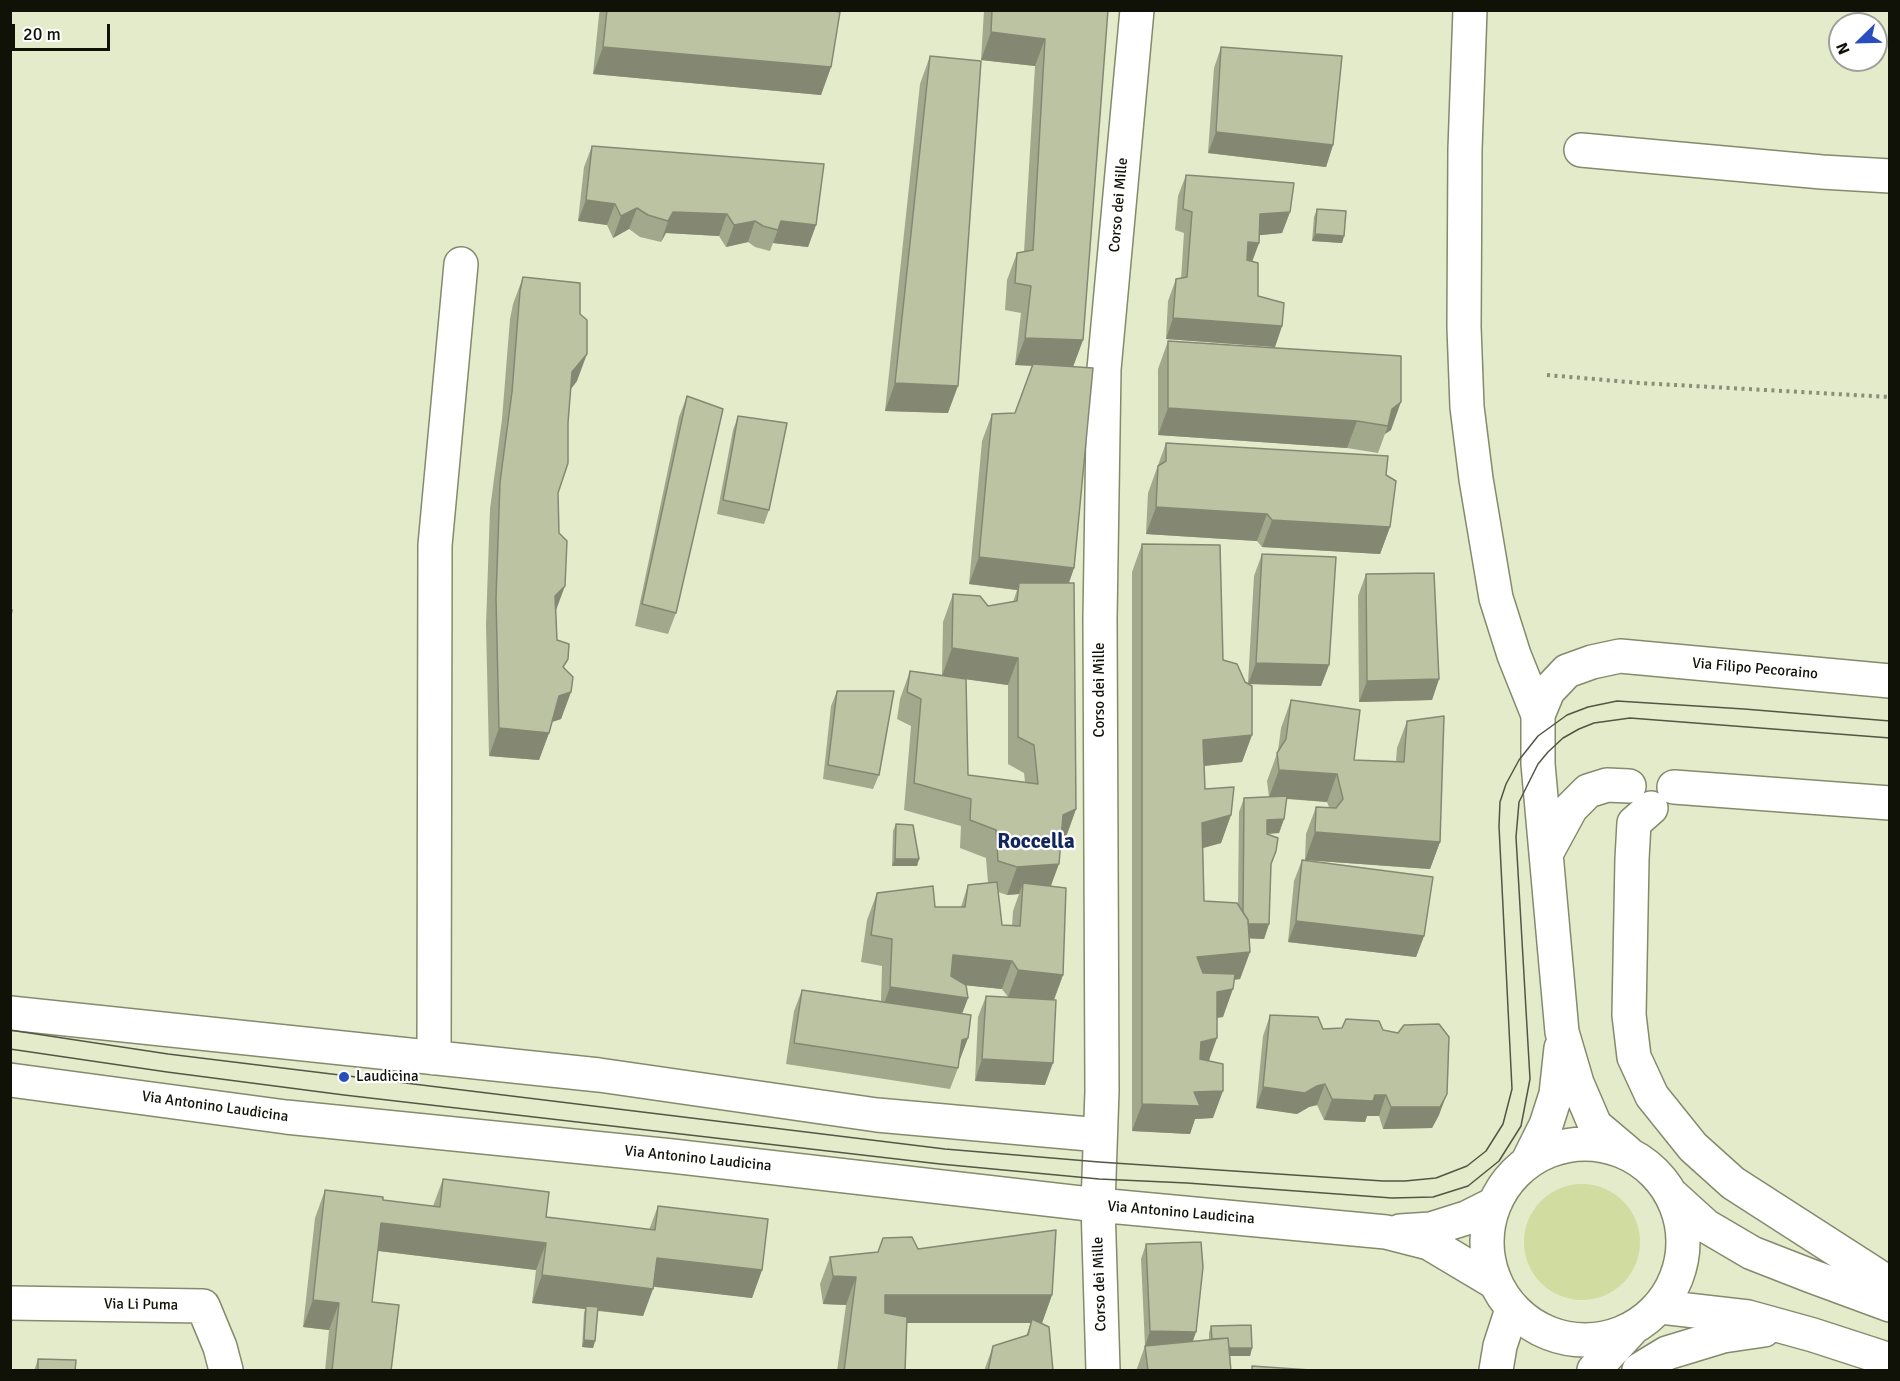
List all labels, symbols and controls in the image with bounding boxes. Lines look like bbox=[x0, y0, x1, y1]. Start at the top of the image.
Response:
scale bar bbox=[15, 12, 112, 50]
north arrow bbox=[1828, 12, 1888, 72]
text: 20 m bbox=[23, 23, 61, 45]
text: N bbox=[1832, 39, 1855, 57]
street label: Corso dei Mille bbox=[1106, 157, 1132, 253]
street label: Corso dei Mille bbox=[1091, 643, 1109, 737]
street label: Via Filipo Pecoraino bbox=[1691, 655, 1819, 683]
district label: Roccella bbox=[997, 829, 1075, 855]
place label: Laudicina bbox=[356, 1068, 419, 1086]
marker: Laudicina bbox=[337, 1070, 351, 1084]
street label: Via Antonino Laudicina bbox=[141, 1088, 289, 1126]
street label: Via Antonino Laudicina bbox=[624, 1142, 772, 1176]
street label: Via Antonino Laudicina bbox=[1107, 1198, 1255, 1228]
street label: Corso dei Mille bbox=[1089, 1236, 1111, 1332]
street label: Via Li Puma bbox=[104, 1295, 178, 1315]

